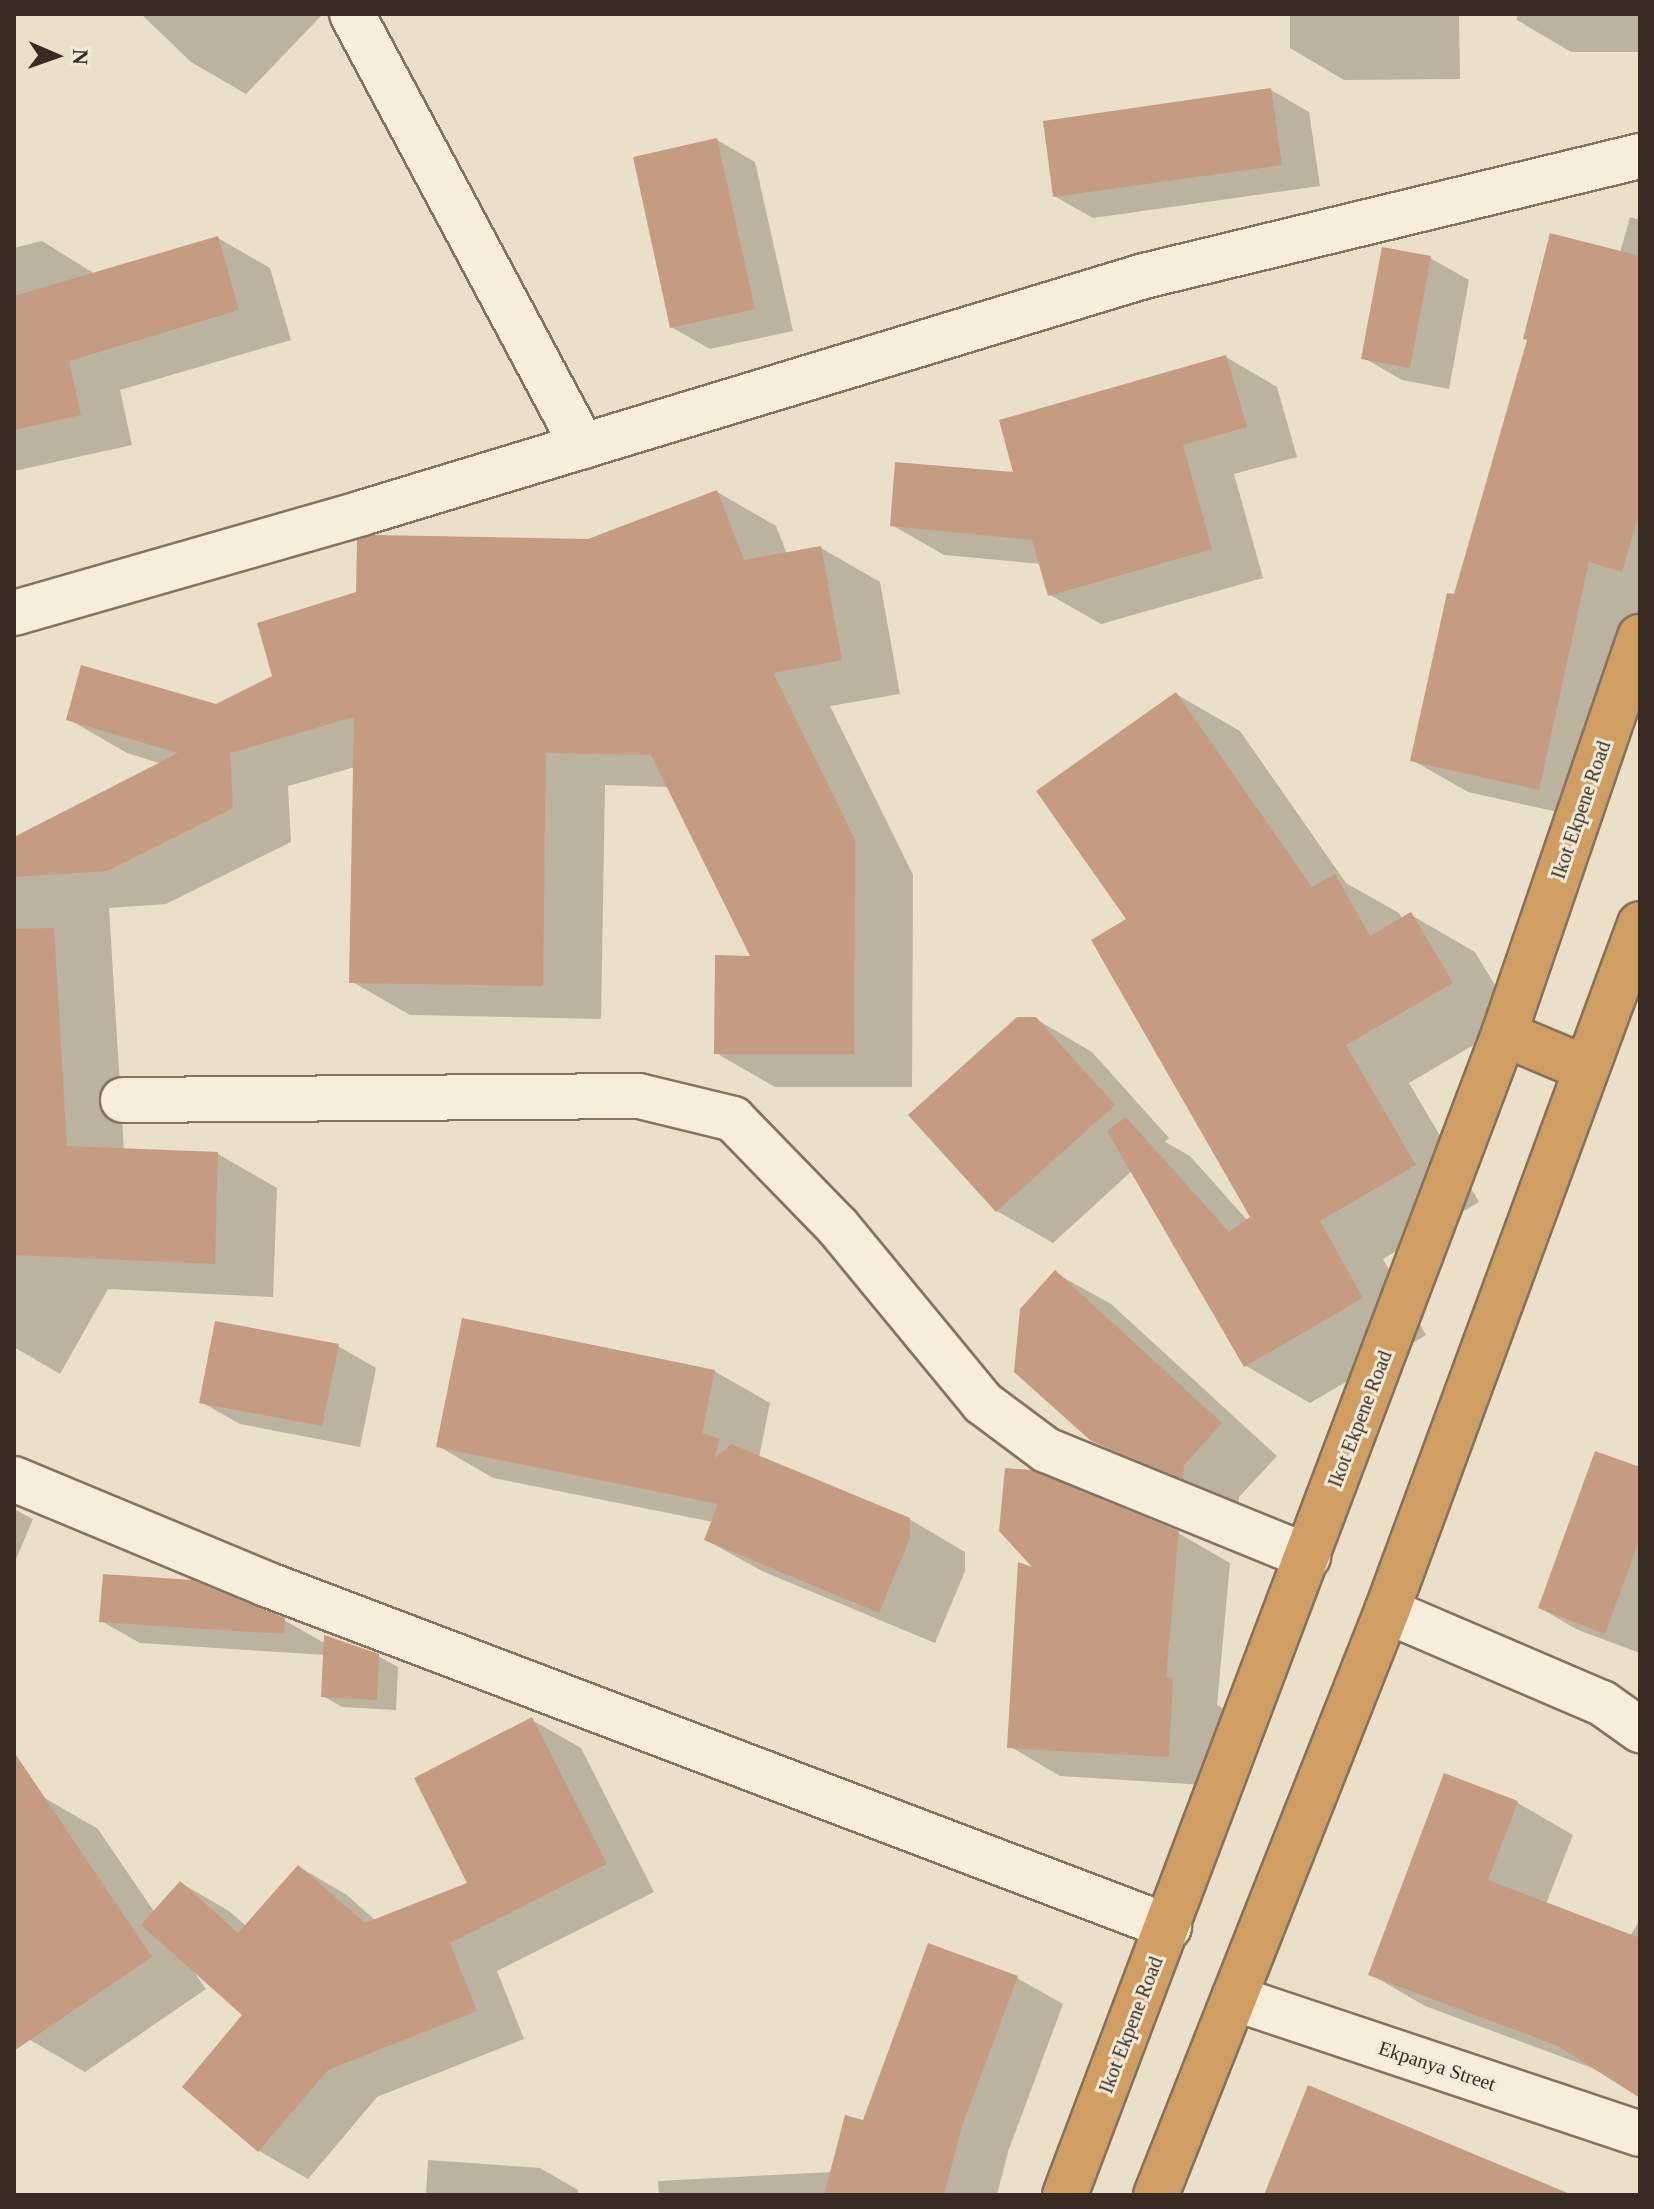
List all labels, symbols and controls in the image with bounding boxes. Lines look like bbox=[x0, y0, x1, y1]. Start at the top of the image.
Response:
north arrow bbox=[16, 16, 96, 96]
text: N bbox=[68, 48, 93, 65]
street label: Ikot Ekpene Road bbox=[1546, 738, 1616, 882]
street label: Ikot Ekpene Road bbox=[1323, 1347, 1397, 1491]
street label: Ikot Ekpene Road bbox=[1094, 1953, 1168, 2097]
street label: Ekpanya Street bbox=[1375, 2036, 1499, 2096]

